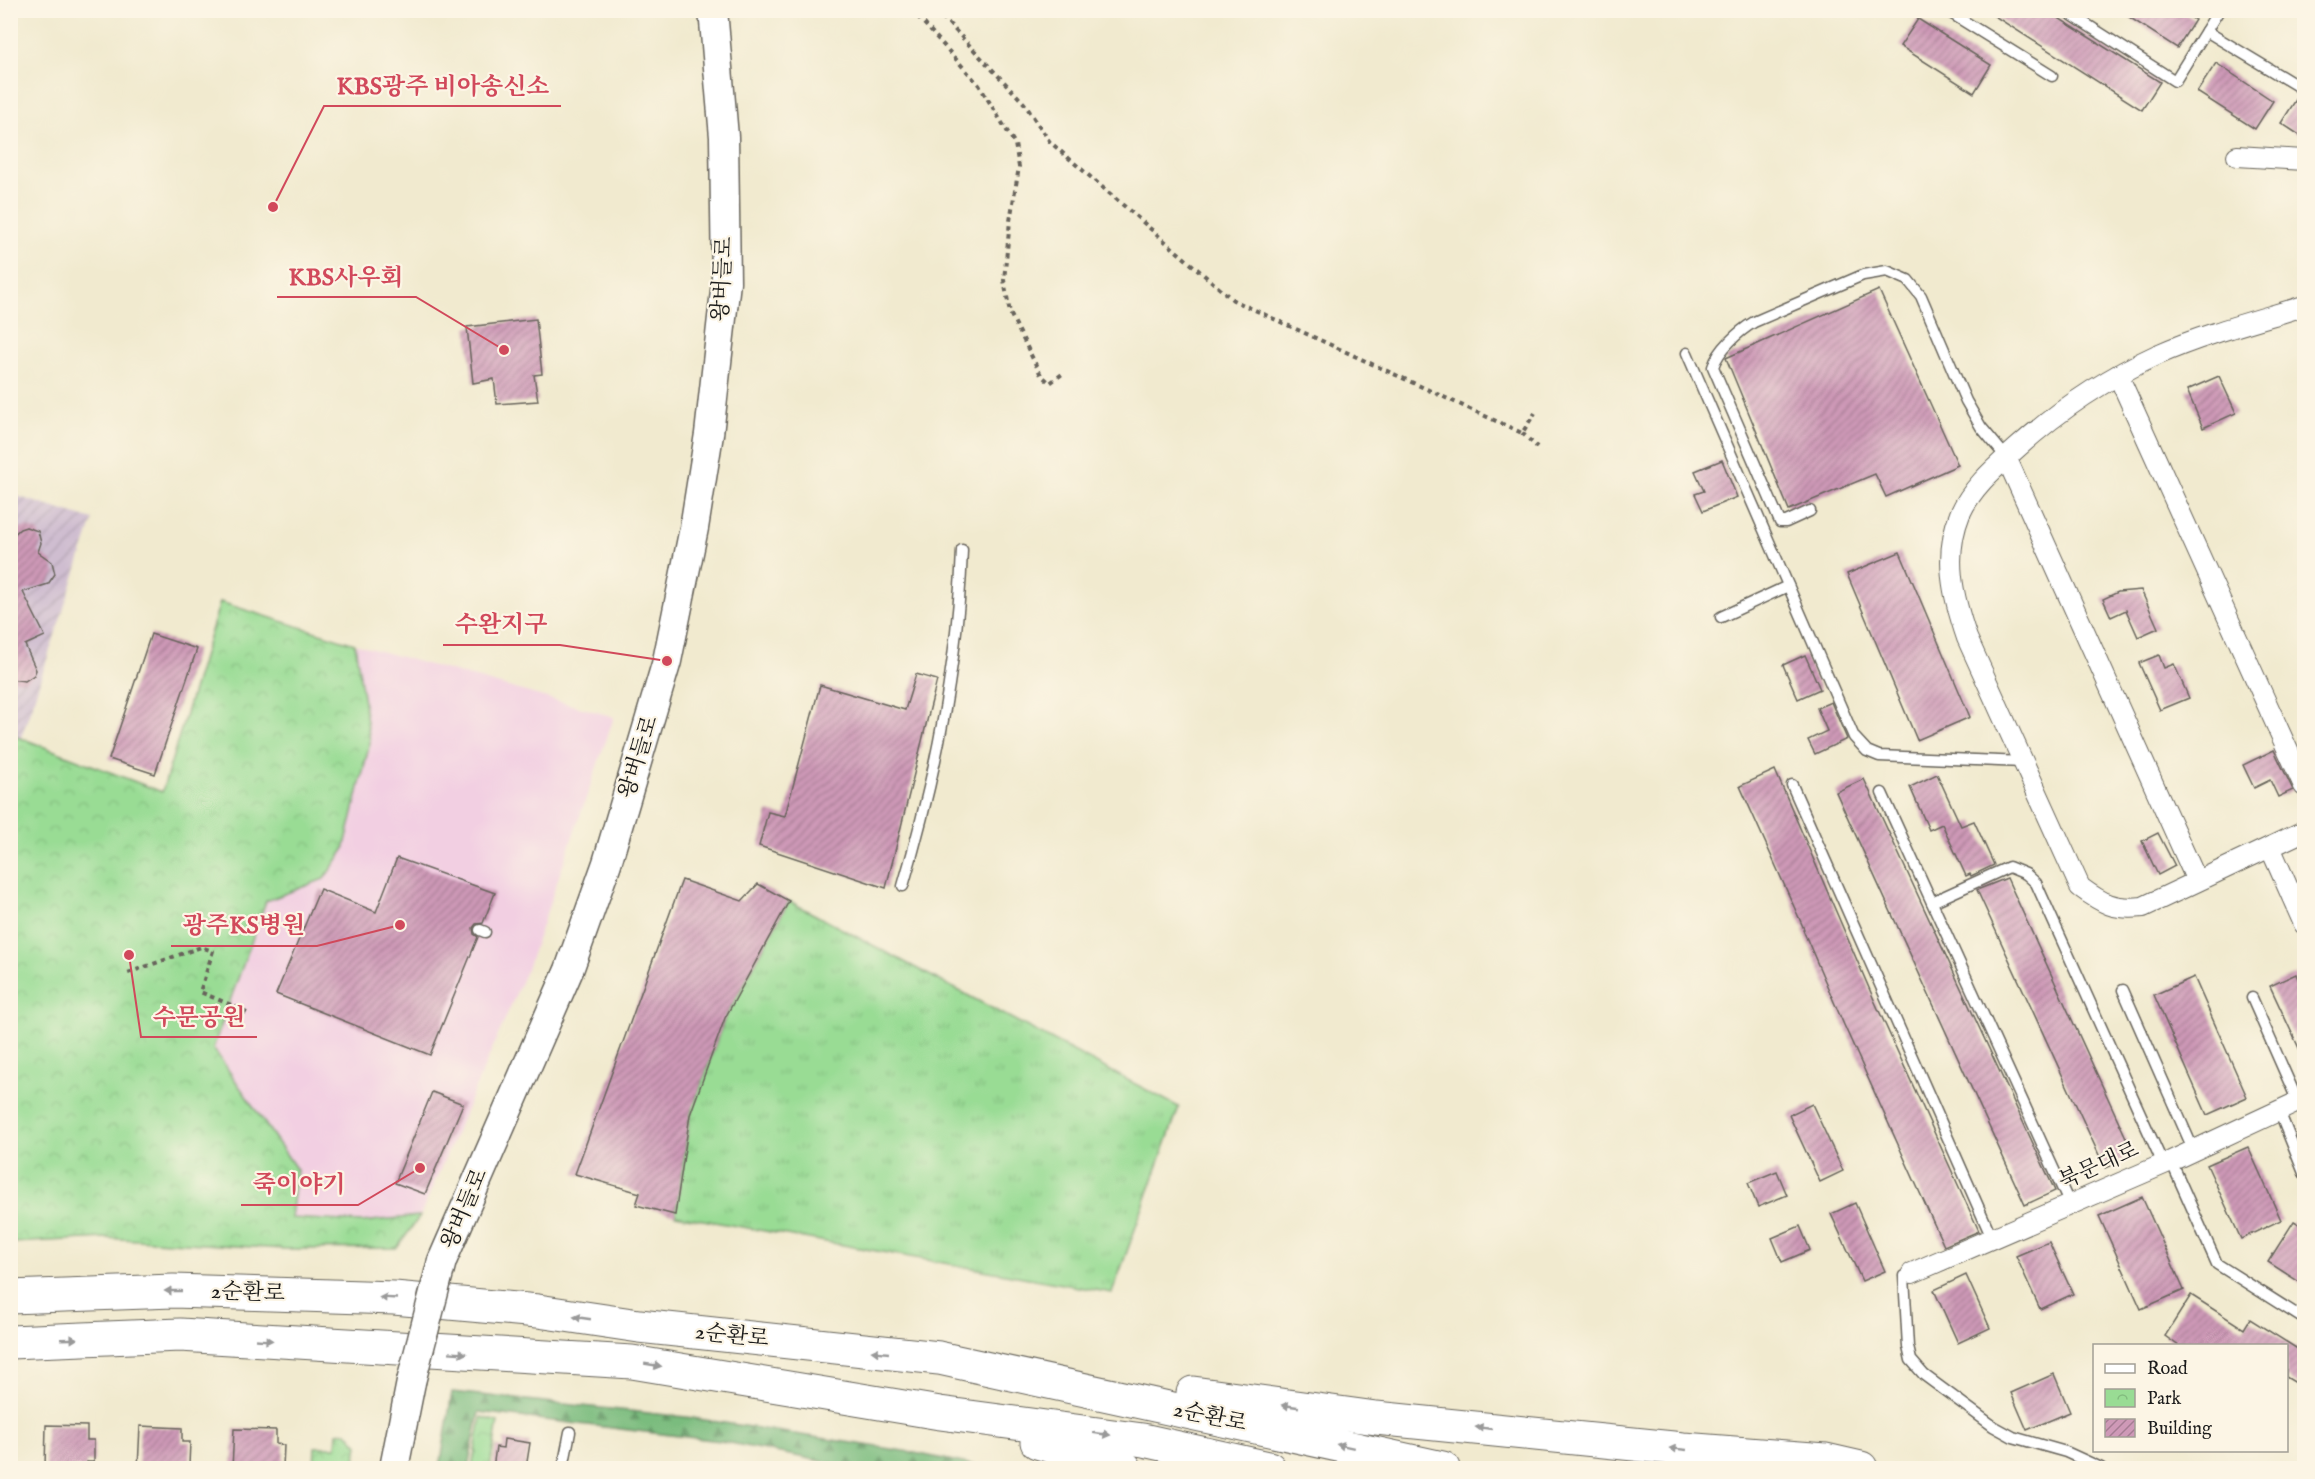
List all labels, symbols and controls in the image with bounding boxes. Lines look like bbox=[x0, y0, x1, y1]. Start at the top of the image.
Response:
callout: KBS광주 비아송신소 bbox=[324, 64, 561, 106]
text: KBS광주 비아송신소 bbox=[336, 72, 550, 103]
street label: 왕버들로 bbox=[707, 236, 739, 322]
callout: KBS사우회 bbox=[277, 255, 416, 297]
text: KBS사우회 bbox=[288, 263, 404, 294]
callout: 수완지구 bbox=[443, 603, 560, 645]
text: 수완지구 bbox=[455, 610, 547, 641]
street label: 왕버들로 bbox=[613, 712, 665, 802]
callout: 광주KS병원 bbox=[171, 904, 317, 946]
text: 광주KS병원 bbox=[183, 911, 305, 942]
callout: 수문공원 bbox=[141, 995, 257, 1037]
text: 수문공원 bbox=[153, 1003, 245, 1034]
street label: 북문대로 bbox=[2054, 1136, 2144, 1196]
callout: 죽이야기 bbox=[241, 1163, 358, 1205]
street label: 왕버들로 bbox=[436, 1164, 494, 1254]
text: 죽이야기 bbox=[253, 1170, 345, 1201]
street label: 2순환로 bbox=[210, 1278, 286, 1308]
one-way arrow bbox=[163, 1286, 182, 1296]
one-way arrow bbox=[379, 1294, 398, 1303]
one-way arrow bbox=[573, 1313, 592, 1322]
street label: 2순환로 bbox=[694, 1318, 770, 1354]
one-way arrow bbox=[59, 1335, 78, 1344]
one-way arrow bbox=[254, 1336, 273, 1345]
legend bbox=[2093, 1344, 2288, 1452]
one-way arrow bbox=[871, 1347, 890, 1357]
one-way arrow bbox=[449, 1348, 468, 1357]
text: Road bbox=[2147, 1358, 2188, 1381]
one-way arrow bbox=[643, 1361, 662, 1370]
text: Park bbox=[2147, 1388, 2182, 1411]
street label: 2순환로 bbox=[1171, 1396, 1249, 1438]
one-way arrow bbox=[1280, 1402, 1299, 1411]
text: Building bbox=[2147, 1418, 2212, 1441]
one-way arrow bbox=[1474, 1423, 1493, 1433]
one-way arrow bbox=[1093, 1430, 1112, 1439]
one-way arrow bbox=[1335, 1441, 1354, 1450]
one-way arrow bbox=[1668, 1444, 1687, 1454]

